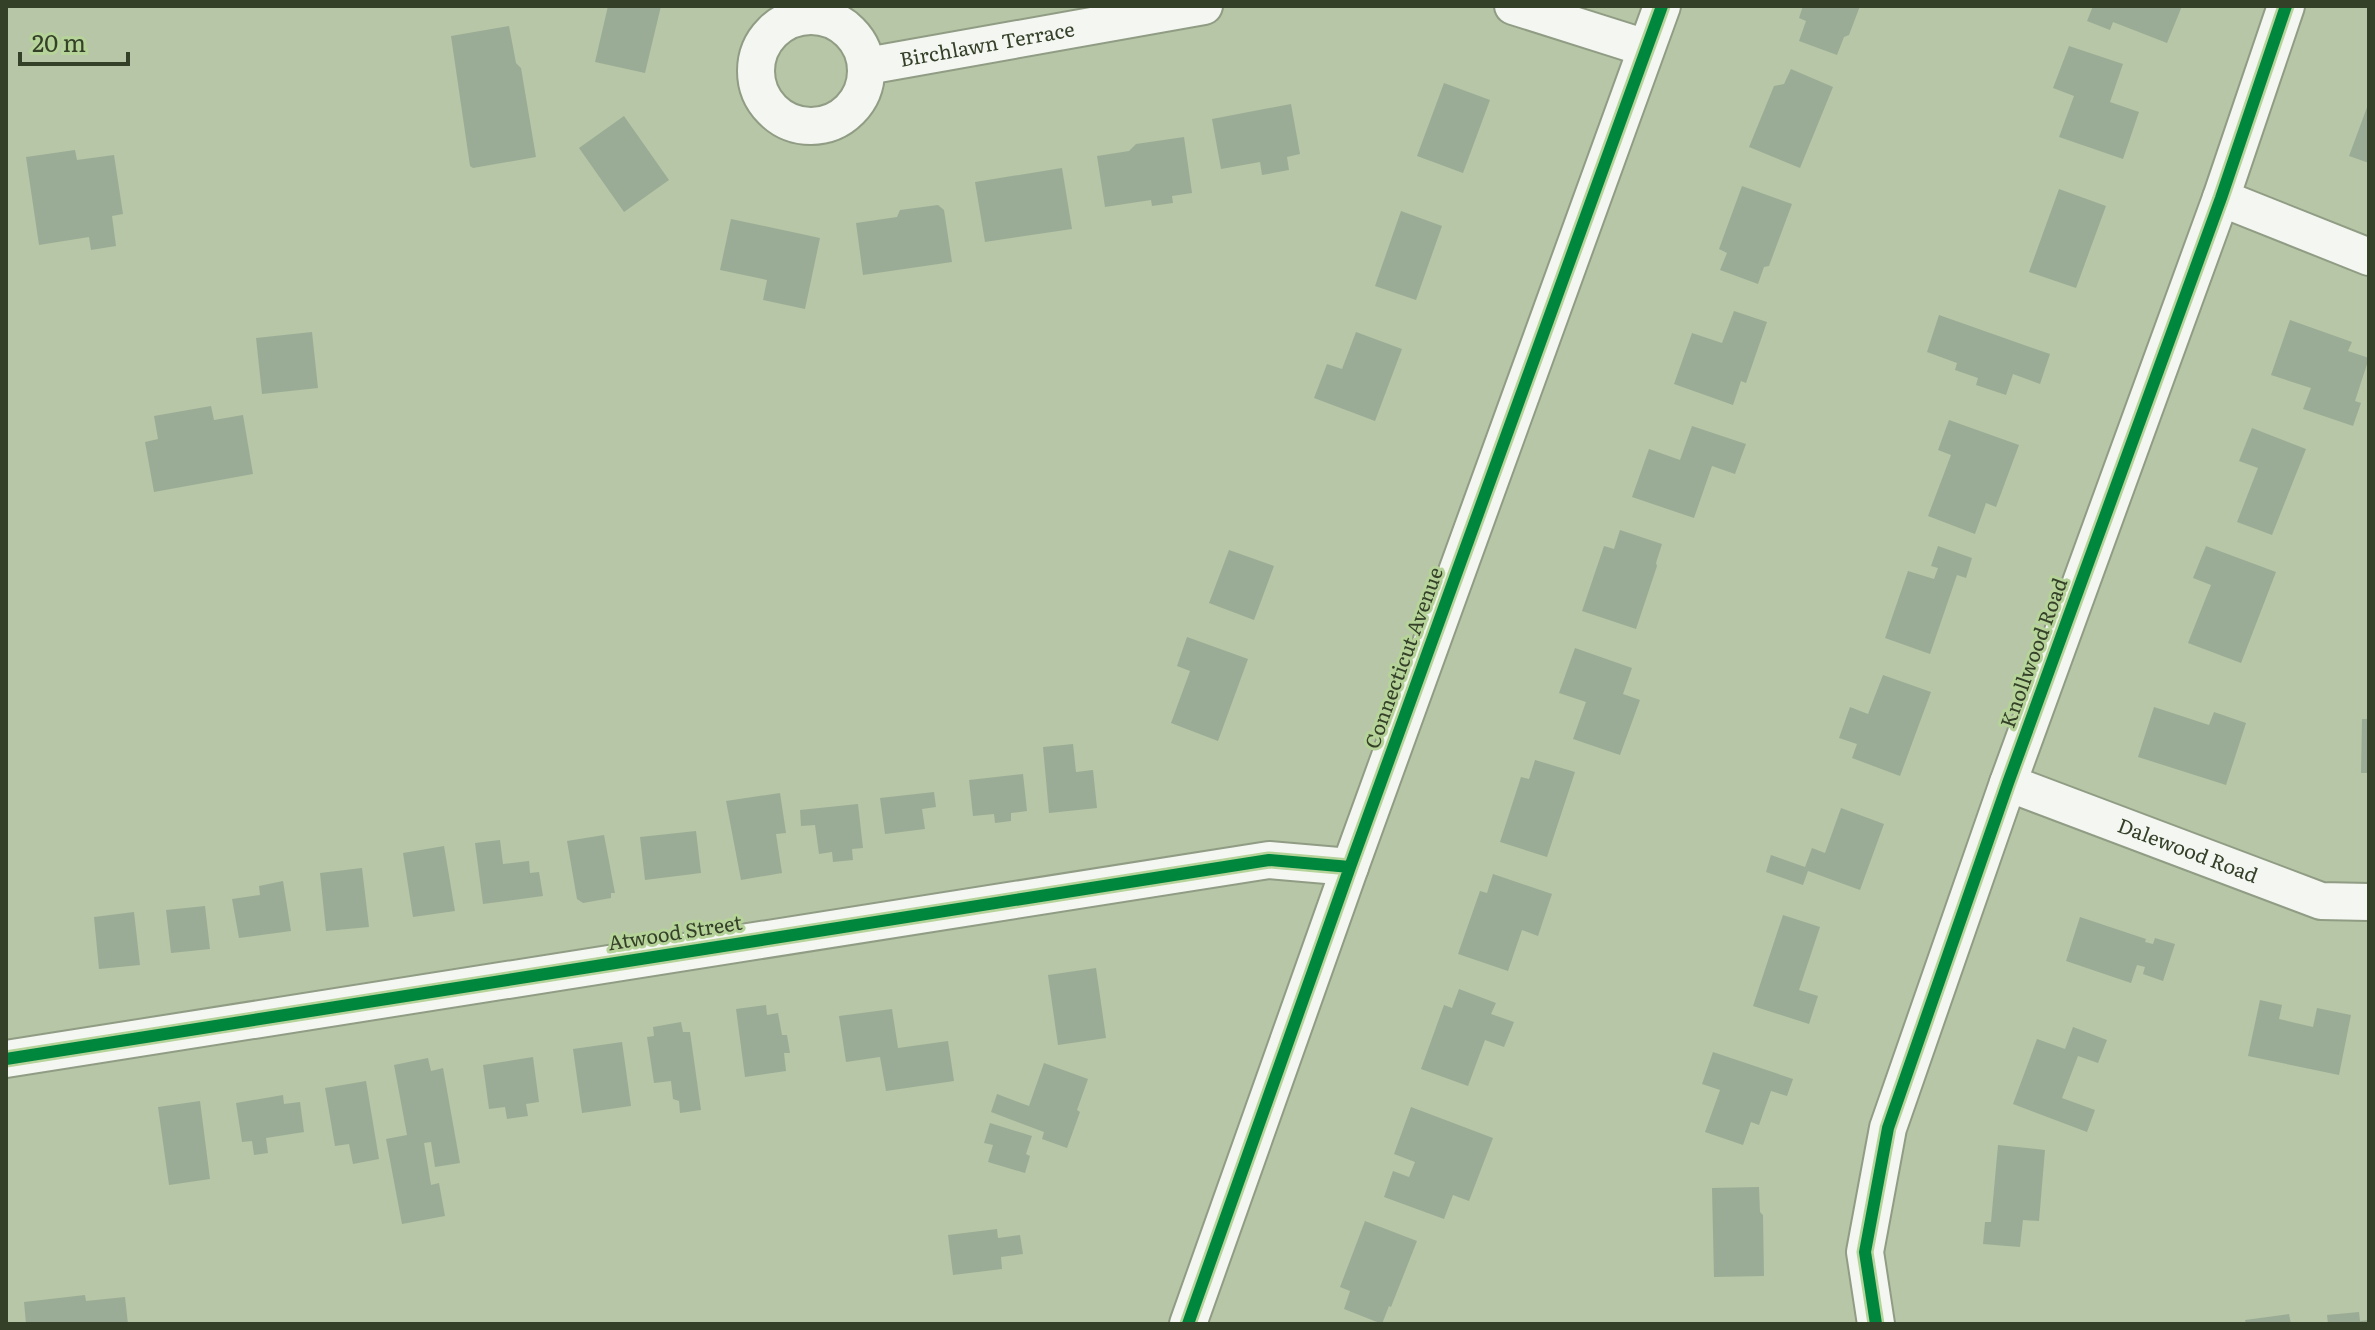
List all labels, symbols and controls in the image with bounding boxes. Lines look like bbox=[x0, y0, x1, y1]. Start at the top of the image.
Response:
street label: Birchlawn Terrace bbox=[897, 12, 1076, 73]
scale bar bbox=[20, 16, 128, 66]
text: 20 m bbox=[32, 24, 86, 59]
street label: Connecticut Avenue bbox=[1355, 562, 1449, 752]
street label: Knollwood Road bbox=[1991, 573, 2073, 732]
street label: Dalewood Road bbox=[2114, 809, 2263, 889]
street label: Atwood Street bbox=[606, 906, 744, 956]

